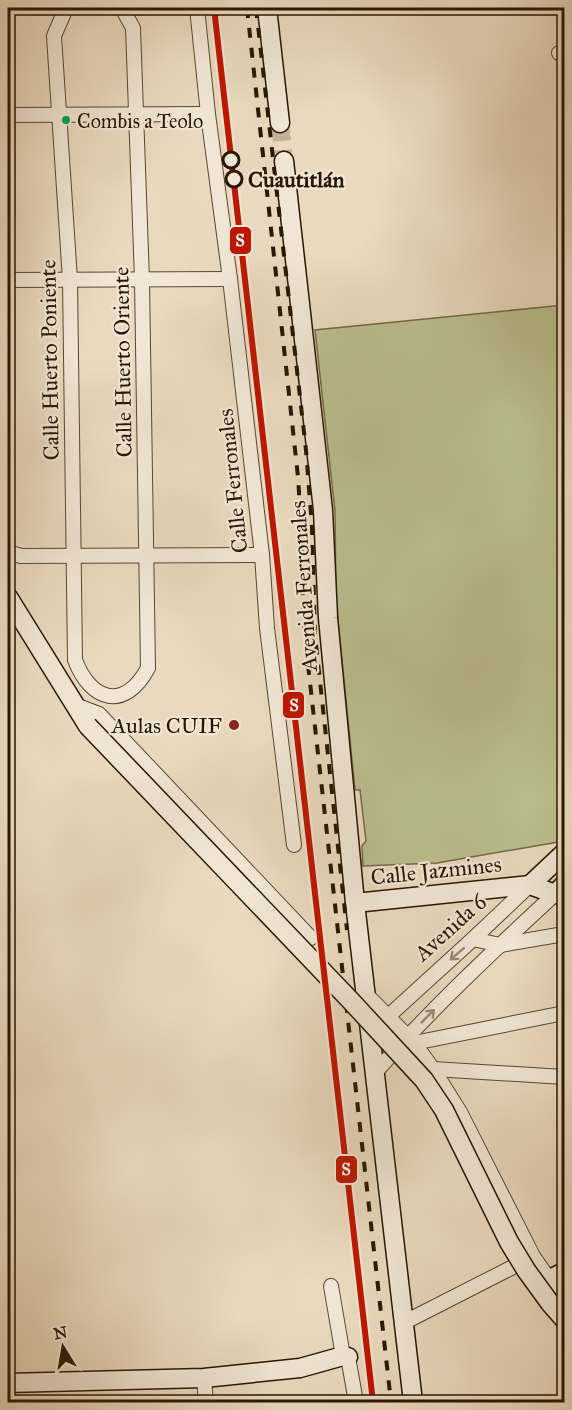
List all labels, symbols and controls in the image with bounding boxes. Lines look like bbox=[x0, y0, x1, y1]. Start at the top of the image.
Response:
place label: Combis a Teolo bbox=[77, 109, 203, 133]
marker: Combis a Teolo bbox=[60, 114, 72, 126]
unlabelled marker bbox=[222, 151, 240, 169]
place label: Cuautitlán bbox=[248, 166, 344, 193]
marker: Cuautitlán bbox=[225, 170, 243, 188]
line badge: S bbox=[229, 226, 252, 255]
text: S bbox=[235, 231, 245, 250]
street label: Calle Huerto Poniente bbox=[34, 259, 65, 461]
street label: Calle Huerto Oriente bbox=[107, 266, 138, 458]
street label: Calle Ferronales bbox=[211, 407, 253, 554]
street label: Avenida Ferronales bbox=[284, 500, 323, 673]
line badge: S bbox=[282, 691, 305, 719]
text: S bbox=[289, 696, 299, 715]
place label: Aulas CUIF bbox=[111, 712, 222, 739]
marker: Aulas CUIF bbox=[227, 718, 241, 732]
street label: Calle Jazmines bbox=[369, 850, 503, 891]
street label: Avenida 6 bbox=[408, 888, 492, 967]
one-way arrow bbox=[450, 947, 465, 961]
one-way arrow bbox=[421, 1009, 436, 1023]
line badge: S bbox=[335, 1155, 358, 1184]
text: S bbox=[341, 1160, 351, 1179]
north arrow bbox=[33, 1317, 93, 1377]
text: N bbox=[52, 1322, 69, 1343]

